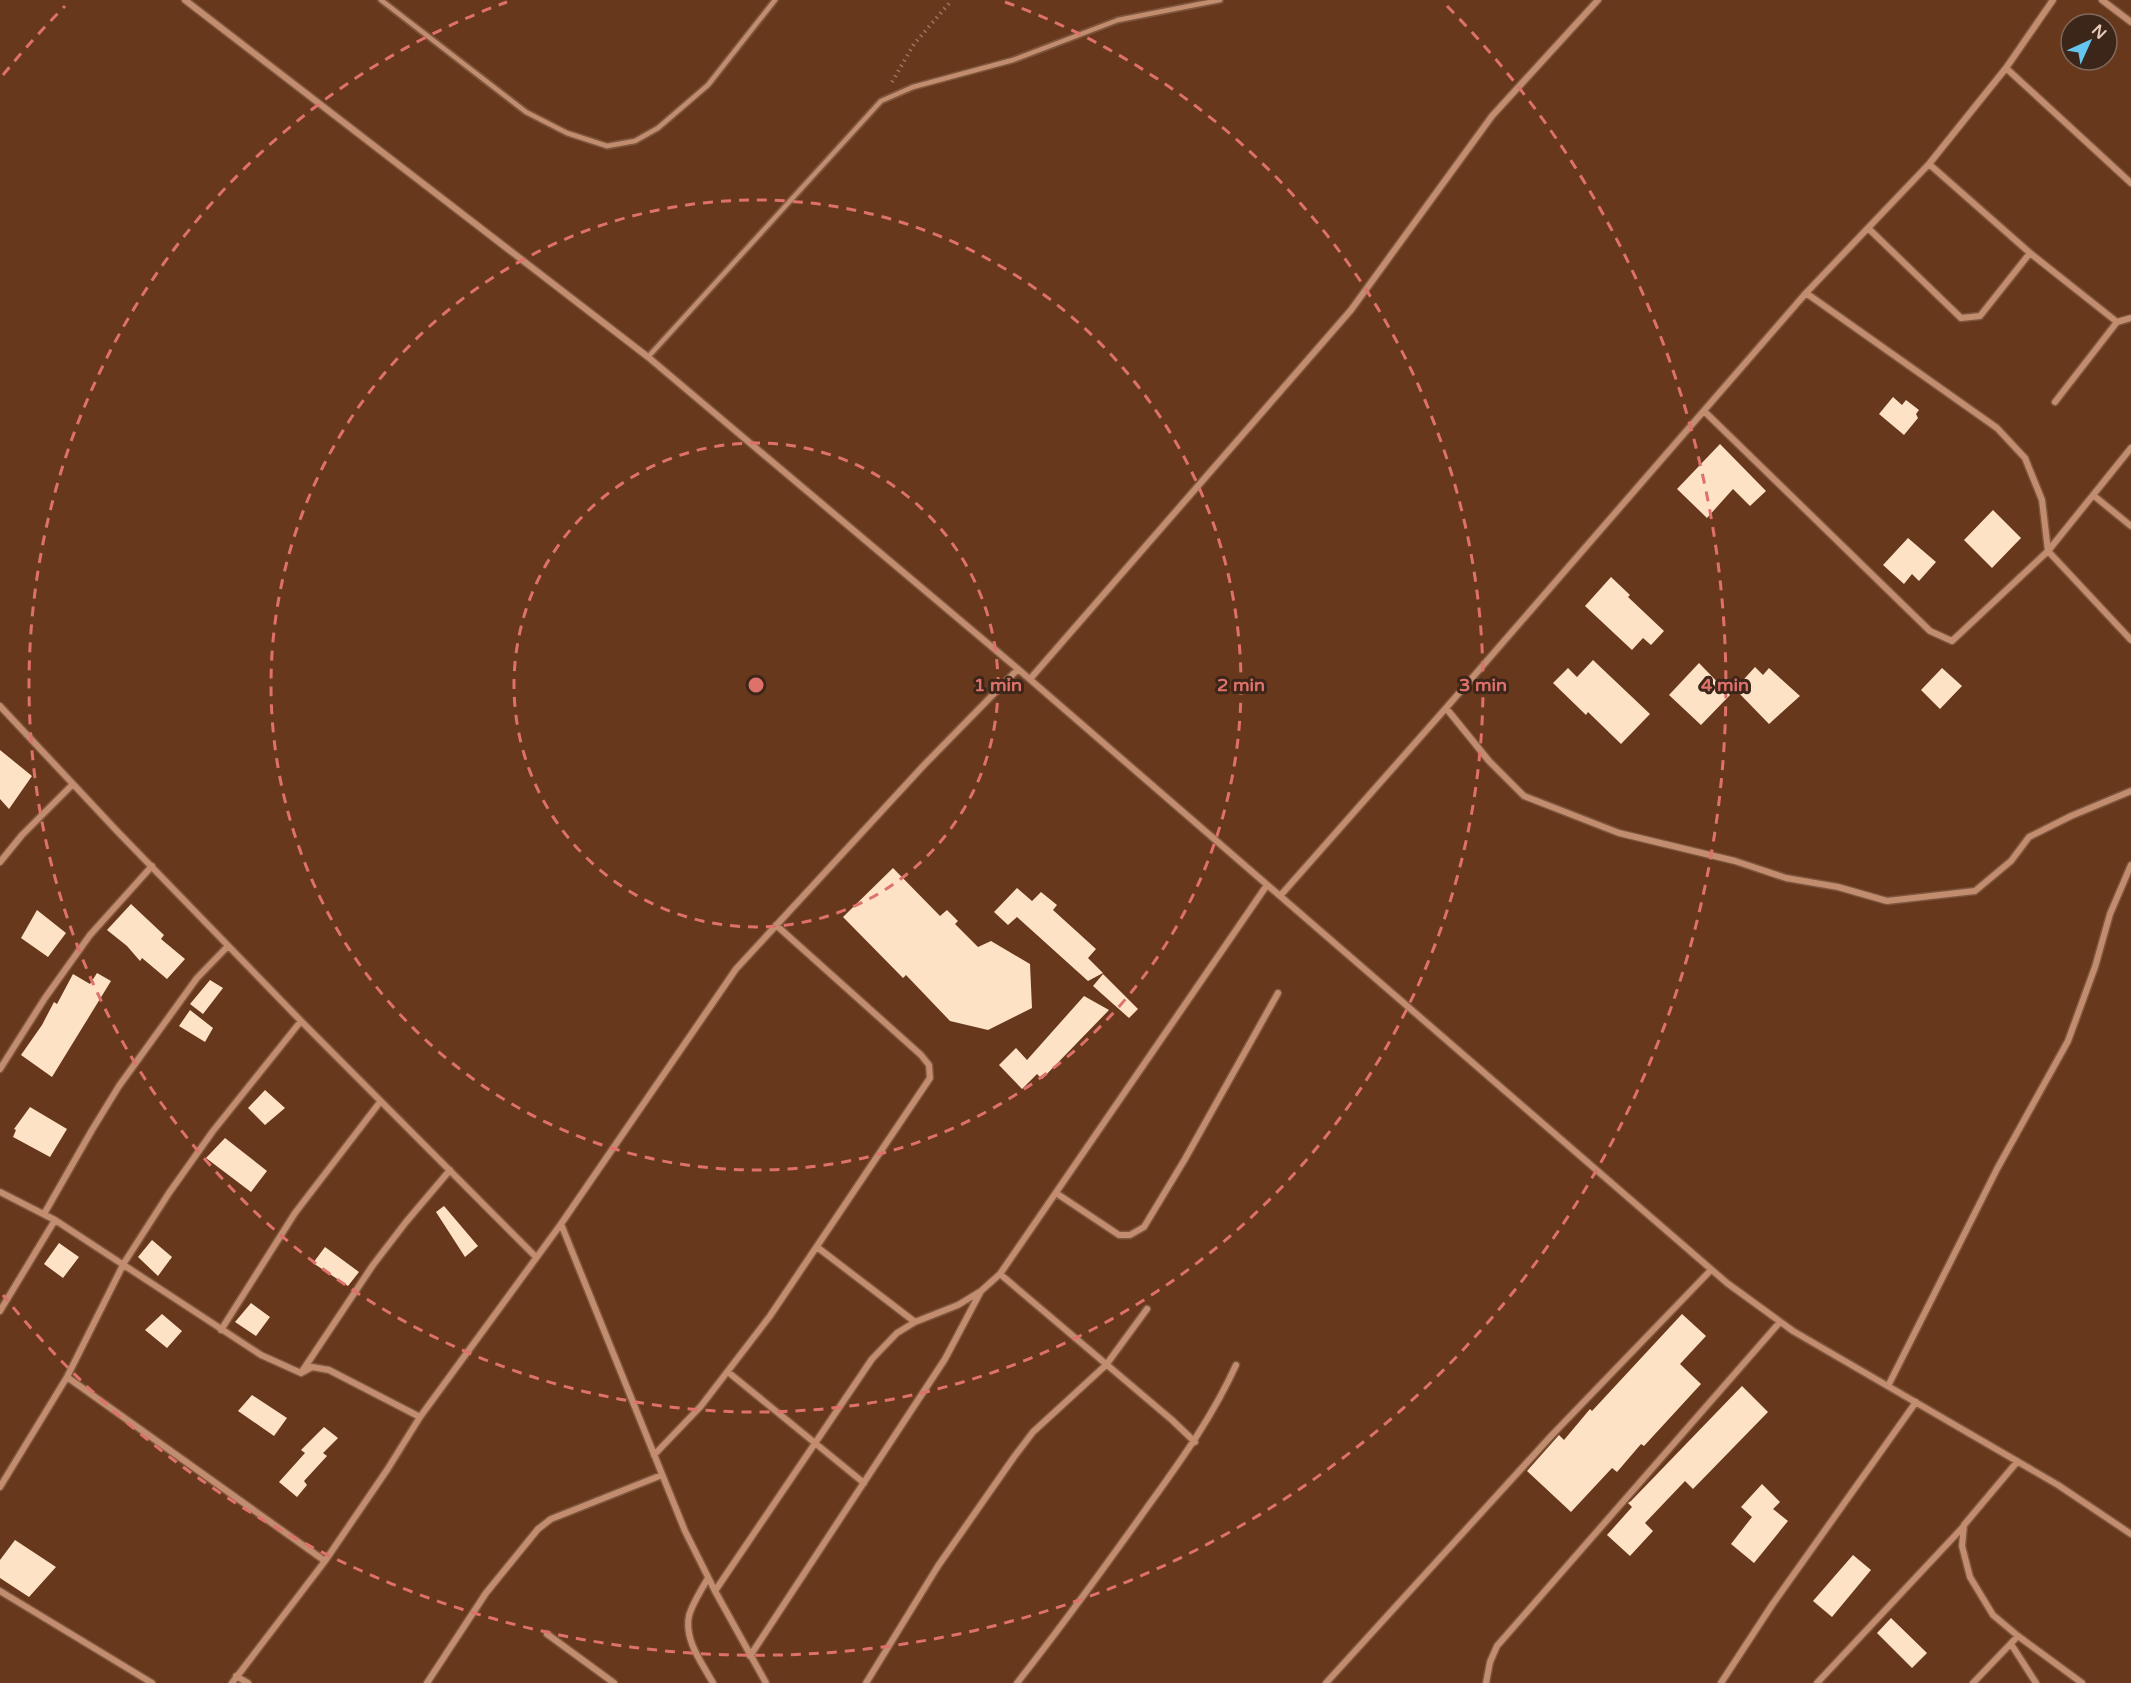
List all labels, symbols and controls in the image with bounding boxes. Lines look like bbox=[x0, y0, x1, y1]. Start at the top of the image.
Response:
north arrow bbox=[2059, 12, 2119, 72]
text: N bbox=[2087, 20, 2111, 44]
text: 1 min bbox=[974, 674, 1022, 696]
text: 2 min bbox=[1217, 674, 1265, 696]
text: 3 min bbox=[1459, 674, 1507, 696]
text: 4 min bbox=[1701, 674, 1749, 696]
centre of rings bbox=[746, 675, 766, 695]

